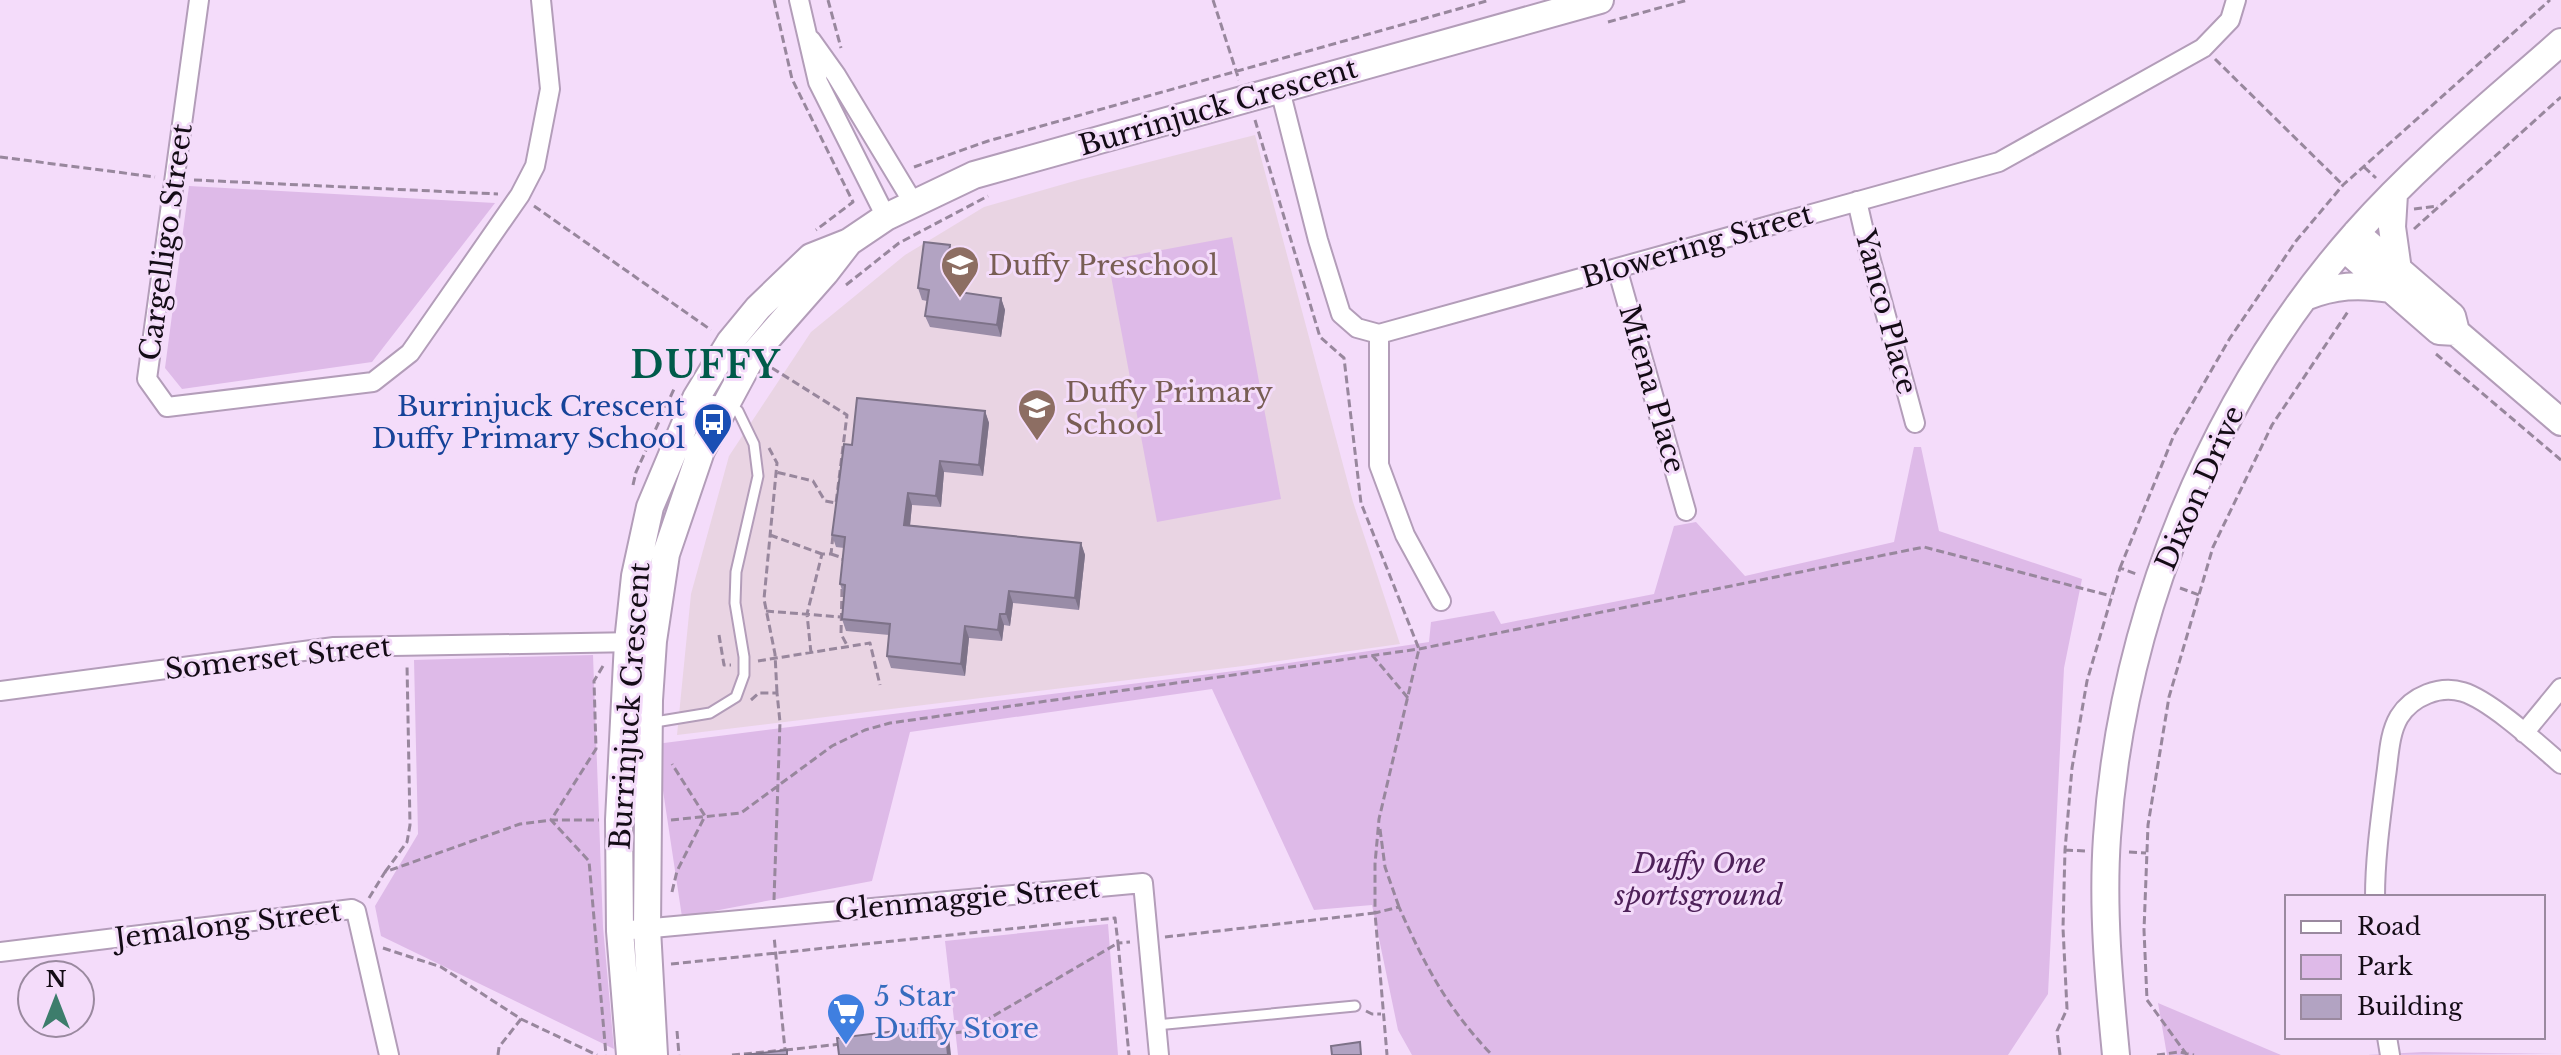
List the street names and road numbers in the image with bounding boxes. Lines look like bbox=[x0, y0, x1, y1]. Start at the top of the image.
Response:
street label: Burrinjuck Crescent bbox=[1075, 50, 1362, 164]
street label: Cargelligo Street bbox=[132, 121, 200, 363]
street label: Blowering Street bbox=[1577, 196, 1817, 296]
street label: Yanco Place bbox=[1847, 225, 1925, 398]
street label: Miena Place bbox=[1611, 301, 1693, 477]
street label: Dixon Drive bbox=[2148, 400, 2252, 576]
street label: Burrinjuck Crescent bbox=[602, 561, 658, 851]
street label: Somerset Street bbox=[163, 629, 393, 687]
street label: Glenmaggie Street bbox=[833, 870, 1101, 928]
street label: Jemalong Street bbox=[109, 894, 343, 957]

